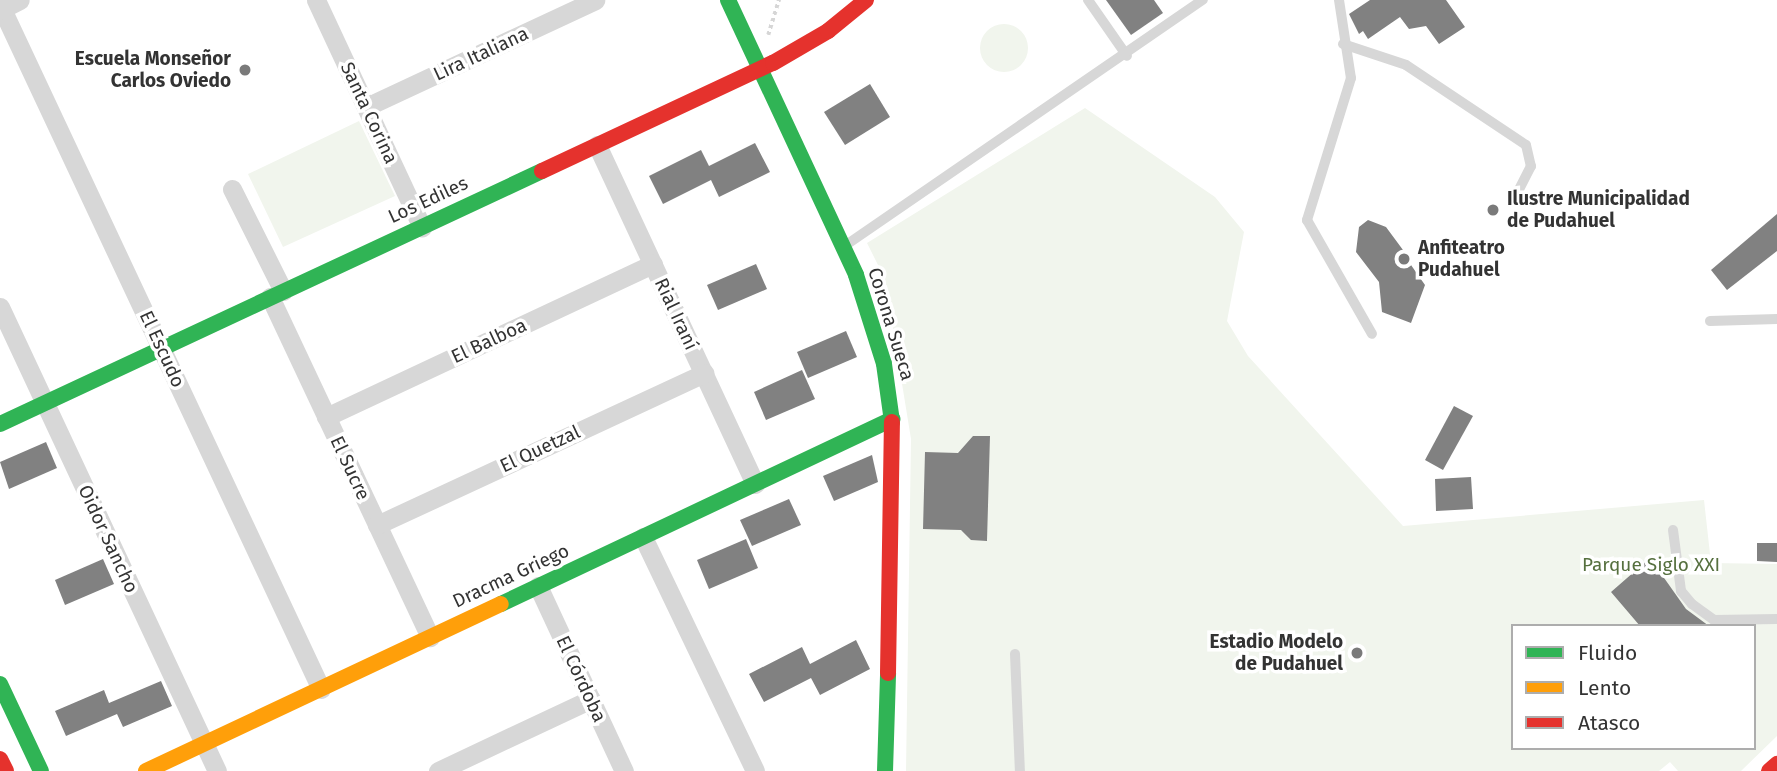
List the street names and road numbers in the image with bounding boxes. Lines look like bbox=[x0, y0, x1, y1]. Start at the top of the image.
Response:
street label: Lira Italiana bbox=[430, 22, 532, 86]
street label: Santa Corina bbox=[336, 59, 402, 167]
street label: Los Ediles bbox=[385, 172, 471, 228]
street label: Corona Sueca bbox=[863, 265, 919, 383]
street label: Rial Iraní bbox=[649, 274, 703, 354]
street label: El Escudo bbox=[134, 307, 190, 391]
street label: El Balboa bbox=[448, 314, 530, 368]
street label: El Quetzal bbox=[496, 421, 584, 477]
street label: El Sucre bbox=[325, 432, 375, 504]
street label: Oidor Sancho bbox=[73, 481, 143, 597]
street label: Dracma Griego bbox=[449, 539, 573, 613]
street label: El Córdoba bbox=[551, 632, 611, 726]

